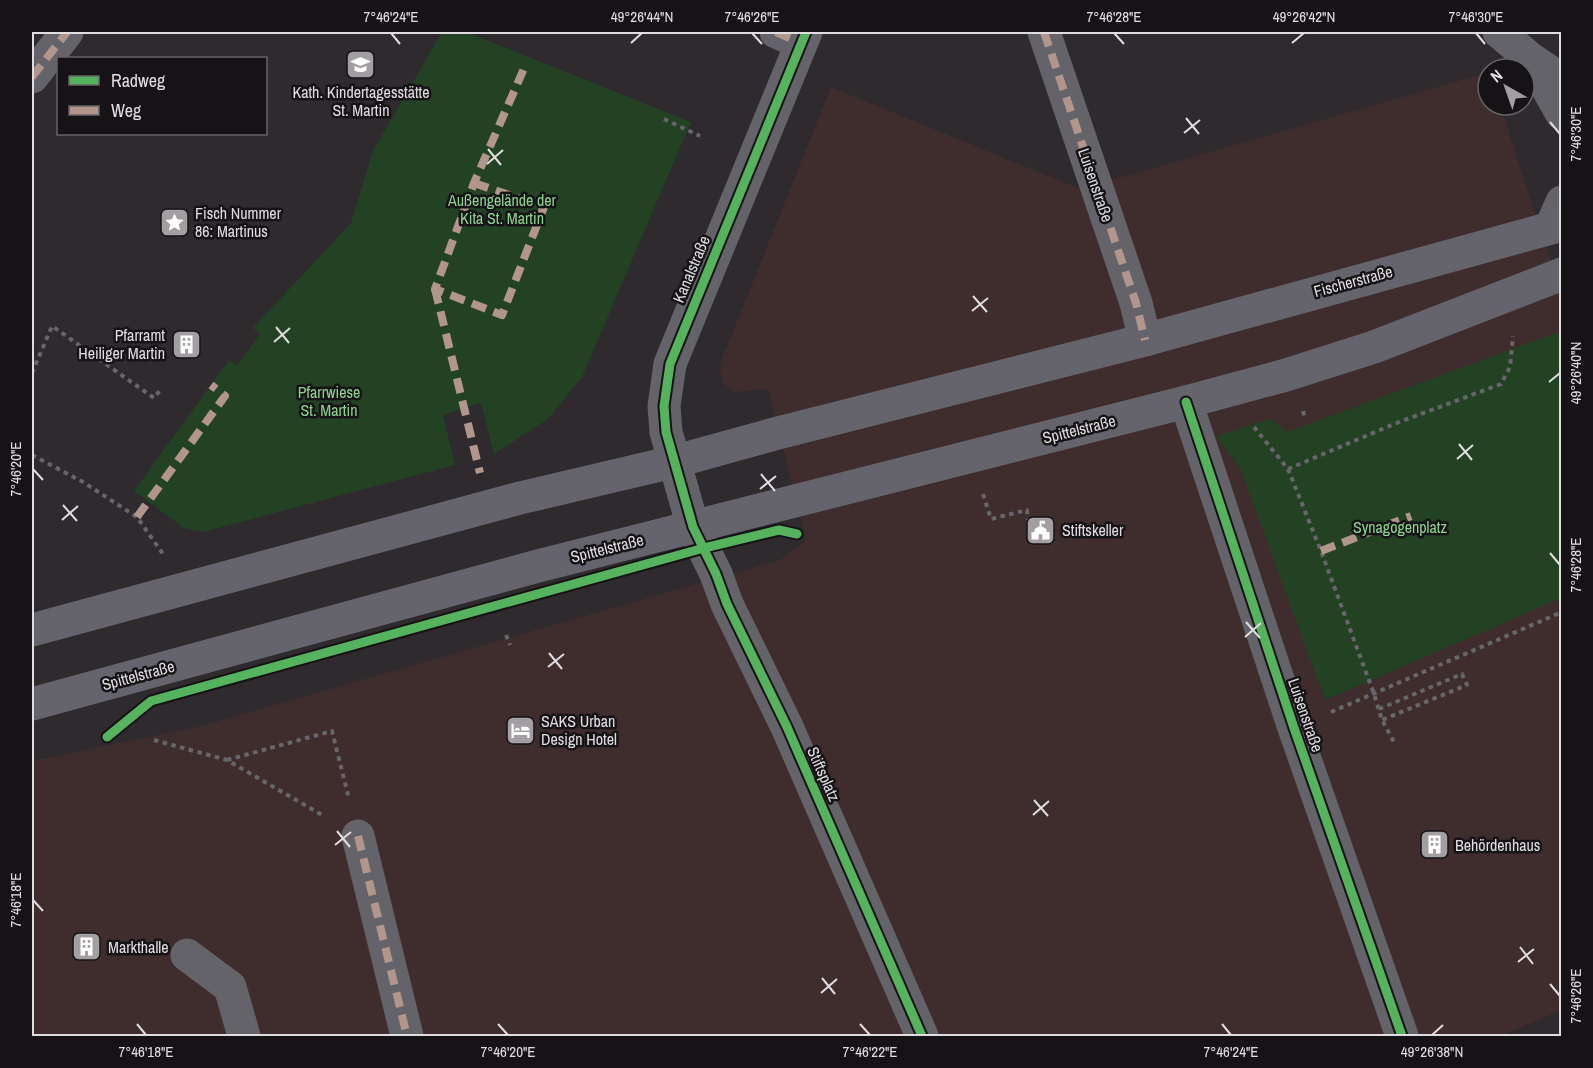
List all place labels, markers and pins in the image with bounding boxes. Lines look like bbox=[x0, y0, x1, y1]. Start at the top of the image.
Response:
school or university icon: Kath. Kindertagesstätte St. Martin bbox=[345, 48, 377, 80]
place label: Kath. Kindertagesstätte St. Martin bbox=[292, 81, 430, 121]
place label: Fisch Nummer 86: Martinus bbox=[195, 202, 282, 242]
place icon: Fisch Nummer 86: Martinus bbox=[158, 206, 190, 238]
place label: Pfarramt Heiliger Martin bbox=[78, 324, 165, 364]
building icon: Pfarramt Heiliger Martin bbox=[170, 328, 202, 360]
public building icon: Stiftskeller bbox=[1025, 514, 1057, 546]
place label: Stiftskeller bbox=[1062, 519, 1124, 541]
place label: SAKS Urban Design Hotel bbox=[541, 710, 617, 750]
hotel icon: SAKS Urban Design Hotel bbox=[504, 714, 536, 746]
building icon: Behördenhaus bbox=[1418, 829, 1450, 861]
place label: Behördenhaus bbox=[1455, 834, 1540, 856]
building icon: Markthalle bbox=[71, 931, 103, 963]
place label: Markthalle bbox=[108, 936, 169, 958]

